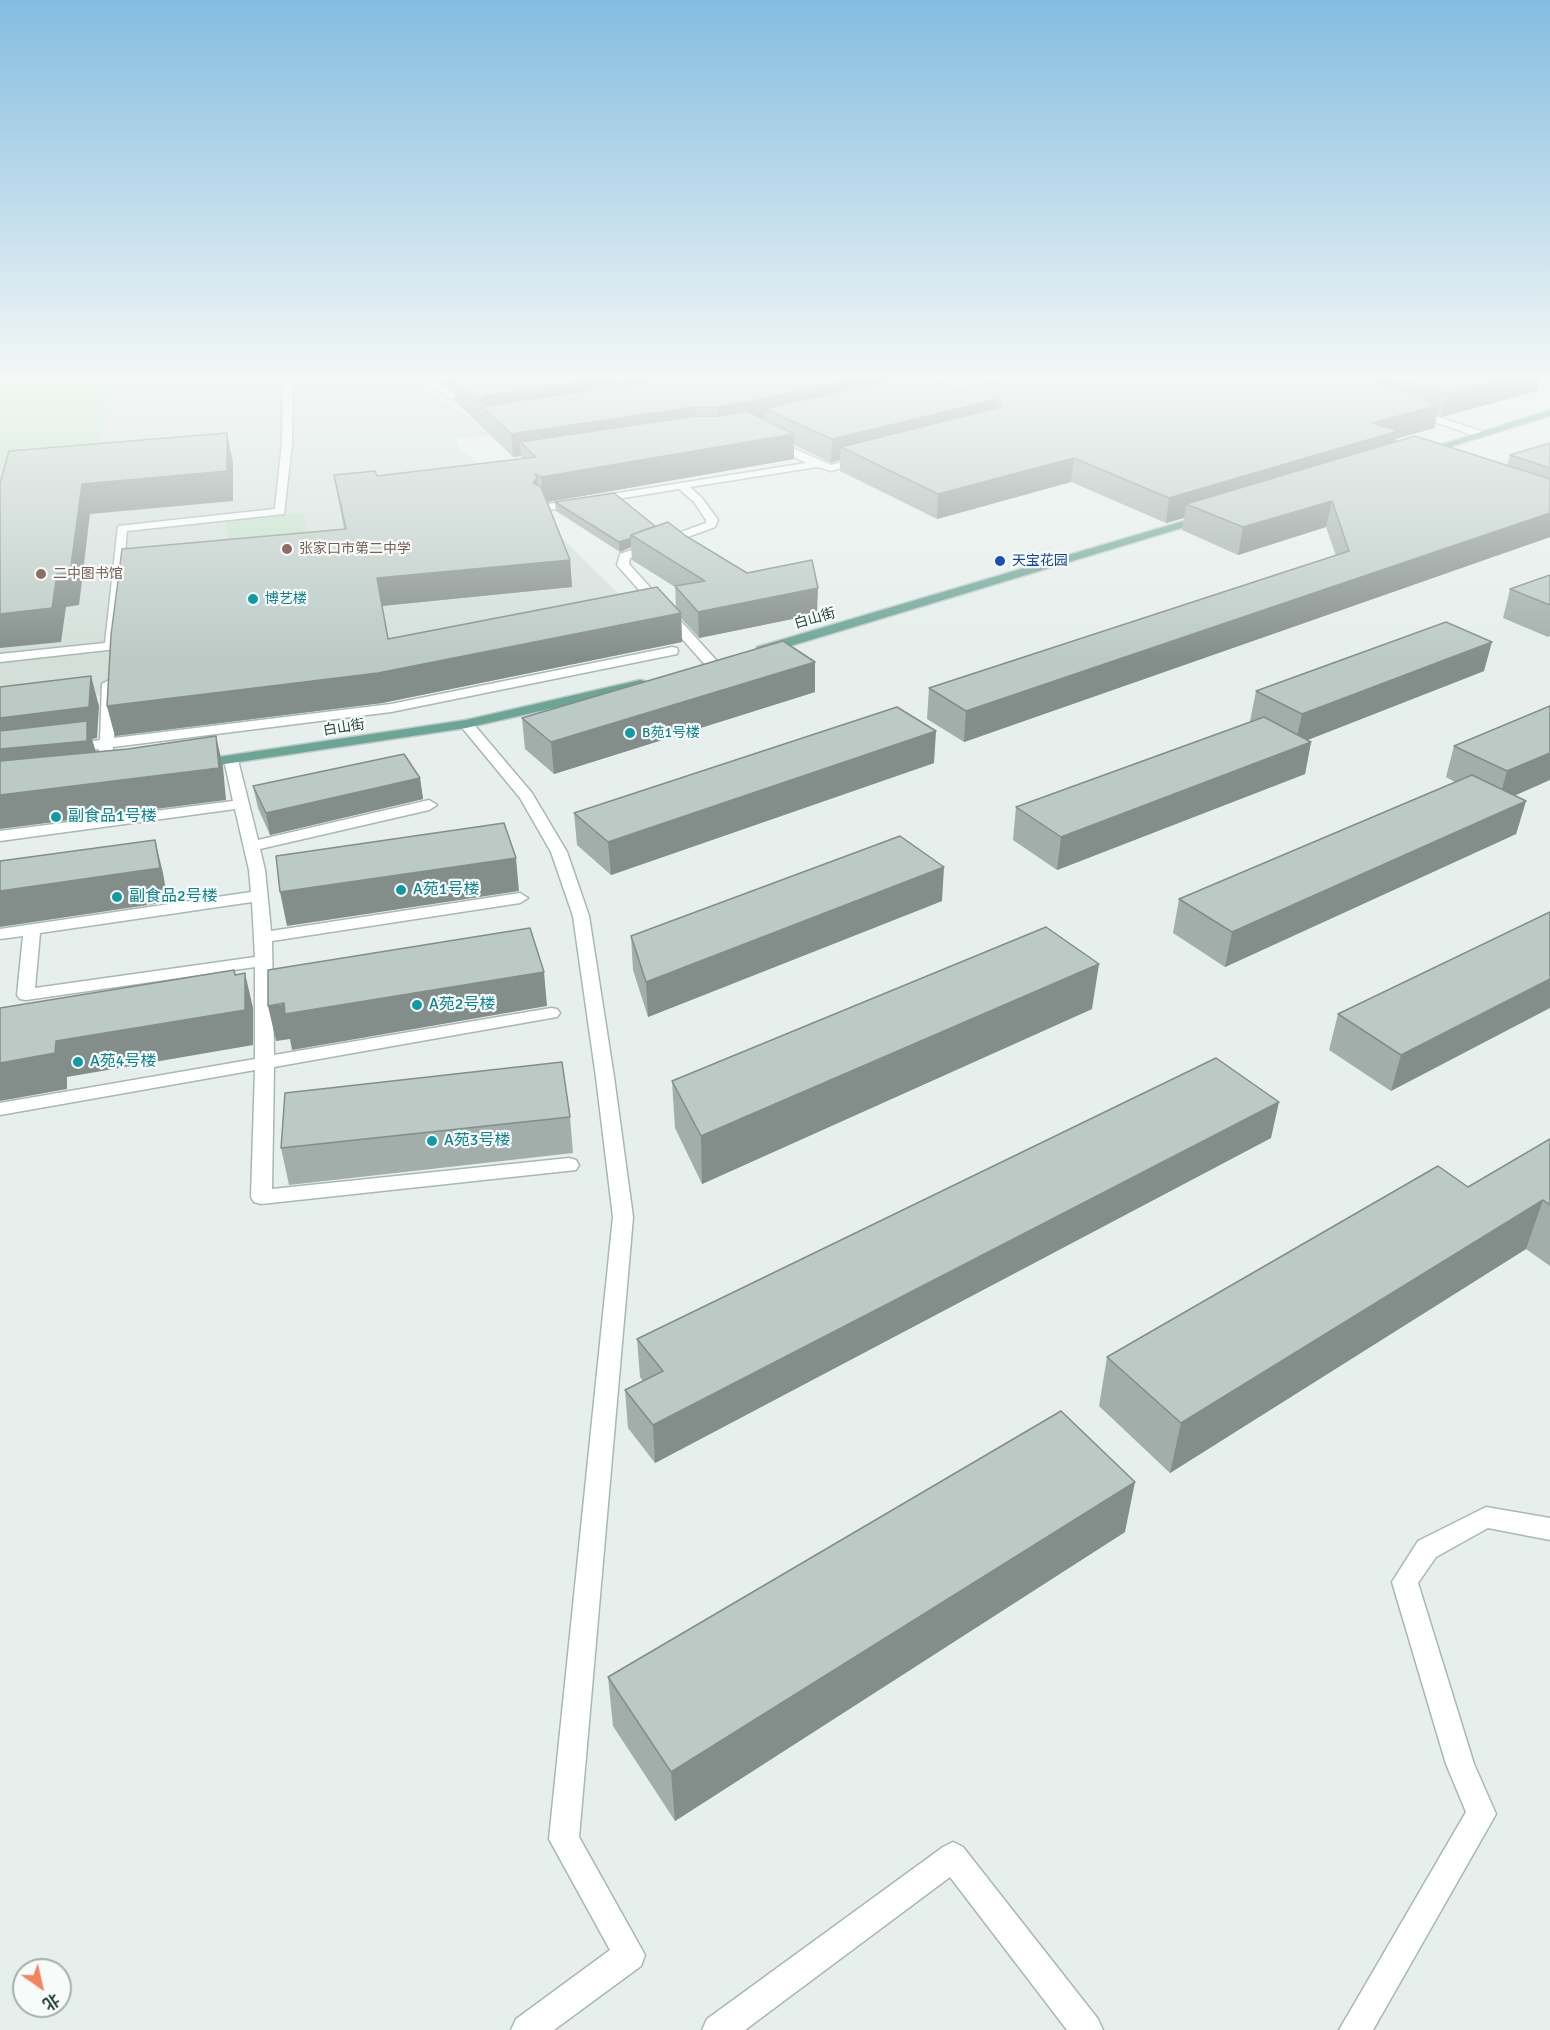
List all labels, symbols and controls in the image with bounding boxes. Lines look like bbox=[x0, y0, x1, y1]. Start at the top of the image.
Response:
place label: 张家口市第二中学 bbox=[299, 541, 411, 557]
marker: 张家口市第二中学 bbox=[280, 542, 294, 556]
place label: 天宝花园 bbox=[1012, 553, 1068, 569]
marker: 天宝花园 bbox=[993, 554, 1007, 568]
place label: 二中图书馆 bbox=[53, 566, 123, 582]
marker: 二中图书馆 bbox=[34, 567, 48, 581]
place label: 博艺楼 bbox=[265, 591, 307, 607]
marker: 博艺楼 bbox=[246, 592, 260, 606]
street label: 白山街 bbox=[792, 605, 838, 633]
street label: 白山街 bbox=[322, 716, 366, 740]
place label: B苑1号楼 bbox=[642, 725, 700, 741]
marker: B苑1号楼 bbox=[623, 726, 637, 740]
place label: 副食品1号楼 bbox=[68, 807, 157, 827]
marker: 副食品1号楼 bbox=[49, 810, 63, 824]
place label: A苑1号楼 bbox=[413, 880, 479, 900]
marker: A苑1号楼 bbox=[394, 883, 408, 897]
place label: 副食品2号楼 bbox=[129, 887, 218, 907]
marker: 副食品2号楼 bbox=[110, 890, 124, 904]
place label: A苑2号楼 bbox=[429, 995, 495, 1015]
marker: A苑2号楼 bbox=[410, 998, 424, 1012]
place label: A苑4号楼 bbox=[90, 1052, 156, 1072]
marker: A苑4号楼 bbox=[71, 1055, 85, 1069]
place label: A苑3号楼 bbox=[444, 1131, 510, 1151]
marker: A苑3号楼 bbox=[425, 1134, 439, 1148]
north arrow bbox=[12, 1958, 72, 2018]
text: 北 bbox=[39, 1988, 63, 2014]

